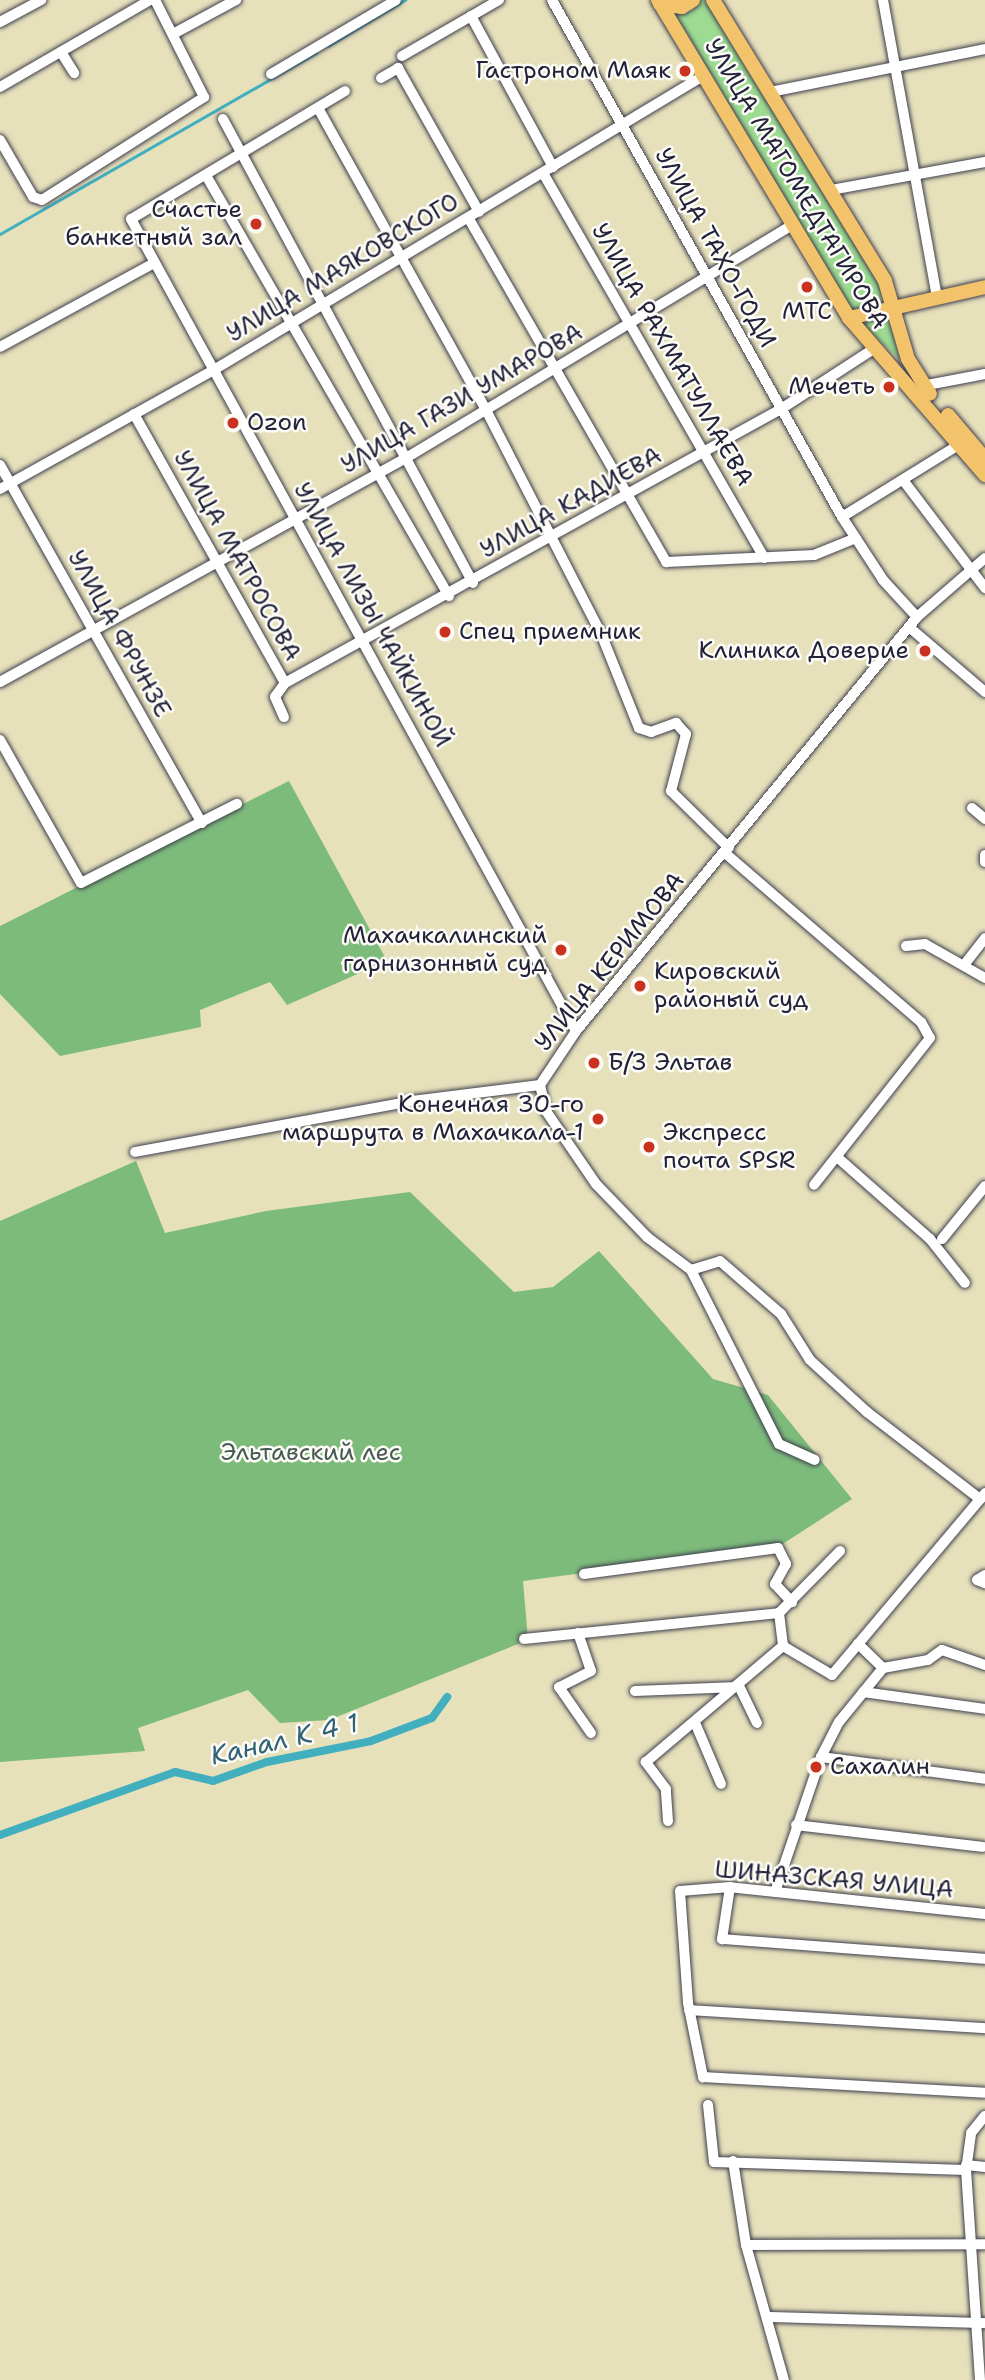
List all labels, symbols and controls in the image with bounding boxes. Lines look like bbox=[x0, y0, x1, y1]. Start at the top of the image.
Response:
street label: УЛИЦА МАГОМЕДТАГИРОВА bbox=[698, 34, 894, 334]
place label: Гастроном Маяк bbox=[476, 57, 671, 85]
marker: Гастроном Маяк bbox=[677, 63, 693, 79]
street label: УЛИЦА ТАХО-ГОДИ bbox=[648, 143, 782, 353]
street label: УЛИЦА МАЯКОВСКОГО bbox=[222, 187, 464, 349]
place label: Счастье банкетный зал bbox=[65, 196, 242, 252]
marker: Счастье банкетный зал bbox=[248, 216, 264, 232]
street label: УЛИЦА РАХМАТУЛЛАЕВА bbox=[585, 219, 759, 491]
marker: МТС bbox=[799, 279, 815, 295]
place label: МТС bbox=[782, 298, 832, 326]
street label: УЛИЦА ГАЗИ УМАРОВА bbox=[336, 318, 588, 480]
place label: Мечеть bbox=[788, 373, 875, 401]
marker: Мечеть bbox=[881, 379, 897, 395]
place label: Ozon bbox=[247, 409, 307, 437]
marker: Ozon bbox=[225, 415, 241, 431]
street label: УЛИЦА КАДИЕВА bbox=[475, 441, 667, 565]
street label: УЛИЦА МАТРОСОВА bbox=[167, 446, 307, 666]
street label: УЛИЦА ЛИЗЫ ЧАЙКИНОЙ bbox=[287, 478, 457, 752]
street label: УЛИЦА ФРУНЗЕ bbox=[61, 545, 177, 723]
place label: Спец приемник bbox=[459, 618, 641, 646]
marker: Спец приемник bbox=[437, 624, 453, 640]
place label: Клиника Доверие bbox=[699, 637, 909, 665]
marker: Клиника Доверие bbox=[915, 641, 935, 661]
street label: УЛИЦА КЕРИМОВА bbox=[529, 867, 691, 1057]
place label: Махачкалинский гарнизонный суд bbox=[343, 922, 547, 978]
marker: Махачкалинский гарнизонный суд bbox=[553, 942, 569, 958]
place label: Кировский районый суд bbox=[654, 958, 808, 1014]
marker: Кировский районый суд bbox=[632, 978, 648, 994]
place label: Б/З Эльтав bbox=[608, 1049, 732, 1077]
marker: Б/З Эльтав bbox=[586, 1055, 602, 1071]
place label: Конечная 30-го маршрута в Махачкала-1 bbox=[282, 1091, 584, 1147]
marker: Конечная 30-го маршрута в Махачкала-1 bbox=[590, 1111, 606, 1127]
place label: Экспресс почта SPSR bbox=[663, 1119, 795, 1175]
marker: Экспресс почта SPSR bbox=[641, 1139, 657, 1155]
park label: Эльтавский лес bbox=[221, 1439, 401, 1467]
water label: Канал К 4 1 bbox=[207, 1707, 361, 1771]
place label: Сахалин bbox=[830, 1753, 930, 1781]
marker: Сахалин bbox=[808, 1759, 824, 1775]
street label: ШИНАЗСКАЯ УЛИЦА bbox=[714, 1855, 954, 1905]

